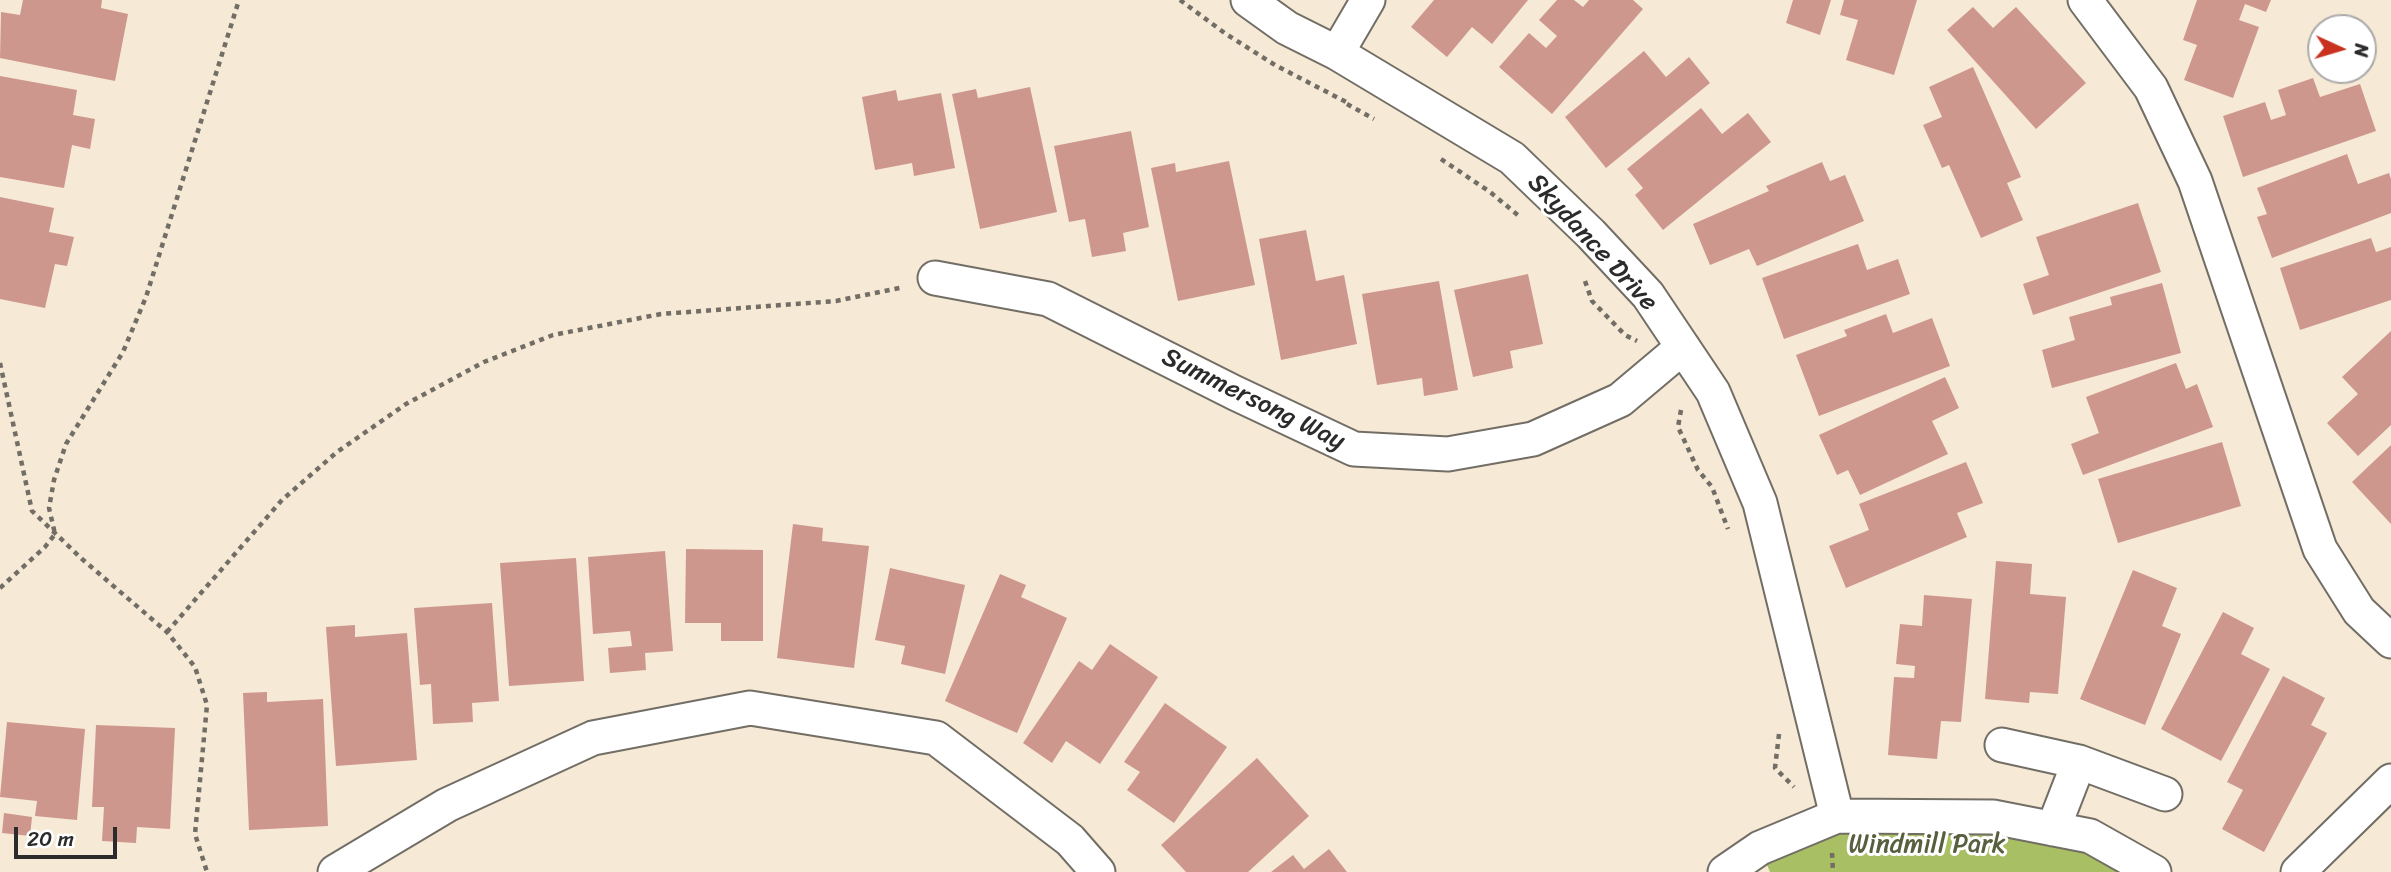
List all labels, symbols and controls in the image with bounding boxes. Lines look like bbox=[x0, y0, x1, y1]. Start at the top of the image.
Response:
north arrow bbox=[2307, 14, 2377, 84]
text: N bbox=[2345, 43, 2378, 58]
street label: Skydance Drive bbox=[1520, 168, 1664, 318]
street label: Summersong Way bbox=[1156, 342, 1350, 458]
scale bar bbox=[18, 812, 121, 856]
text: 20 m bbox=[27, 820, 74, 858]
park label: Windmill Park bbox=[1849, 829, 2005, 861]

